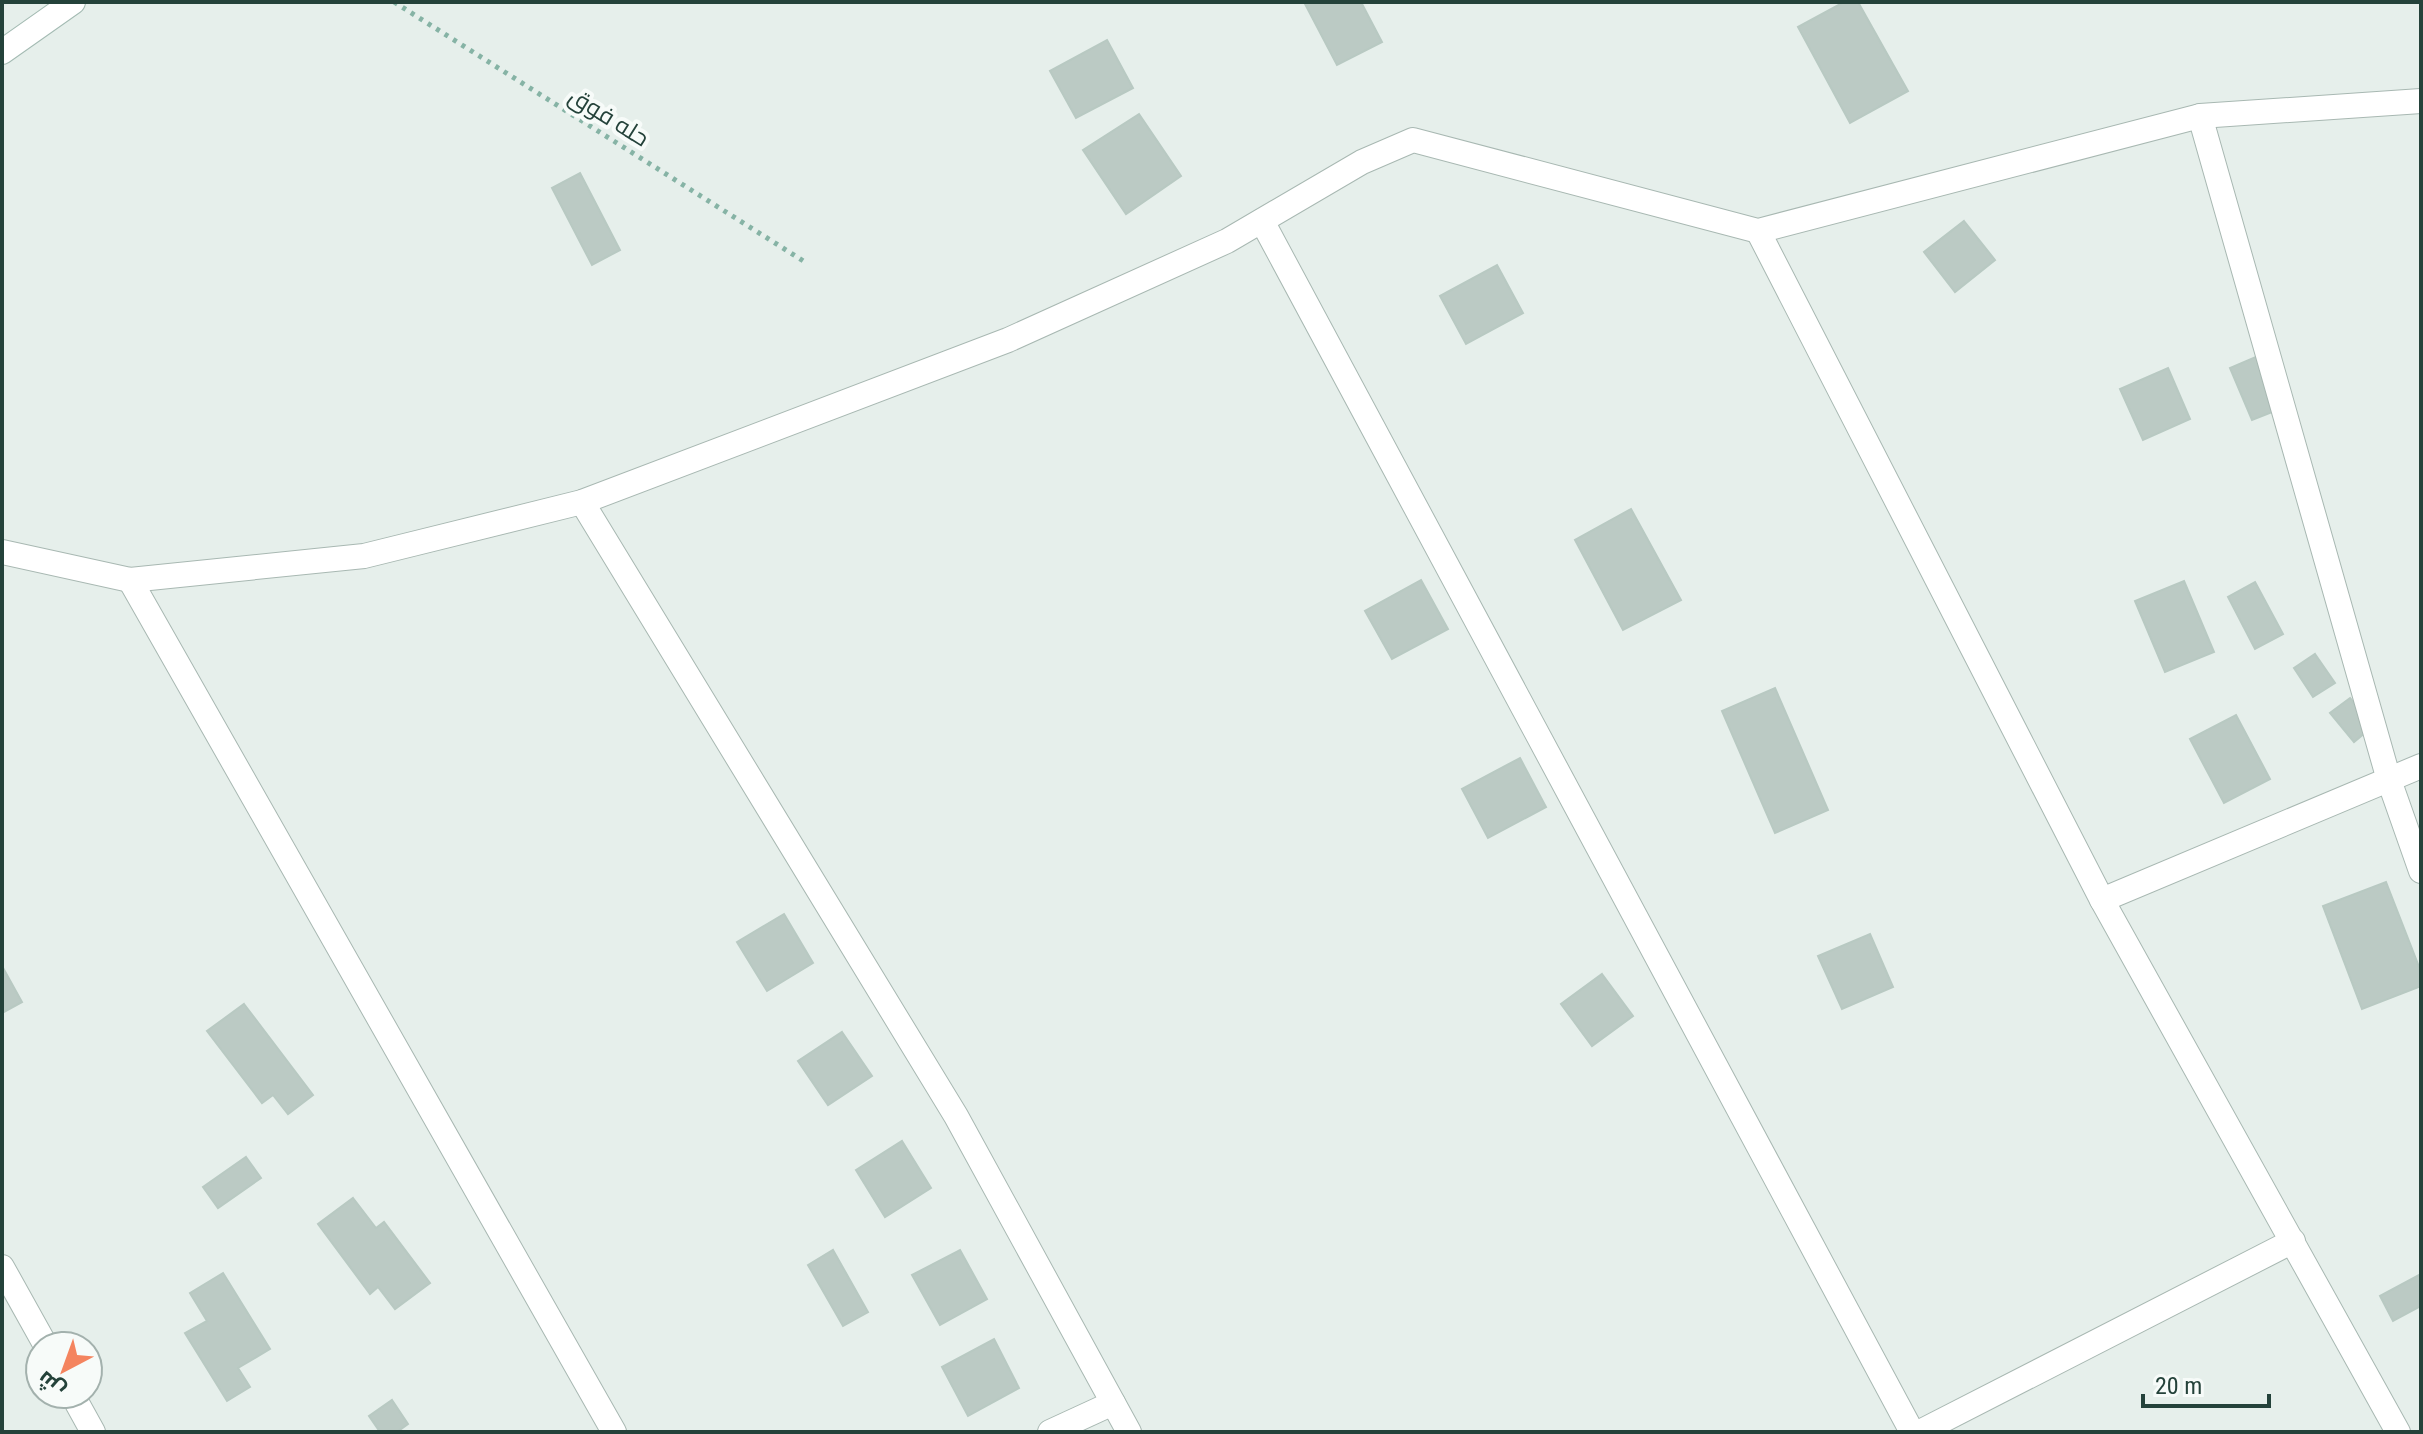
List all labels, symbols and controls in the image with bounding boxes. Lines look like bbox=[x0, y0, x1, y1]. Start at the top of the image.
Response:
street label: حله فوق bbox=[563, 81, 654, 153]
north arrow bbox=[24, 1330, 104, 1410]
scale bar bbox=[2143, 1358, 2269, 1408]
text: ش bbox=[32, 1365, 71, 1403]
text: 20 m bbox=[2155, 1372, 2202, 1400]

